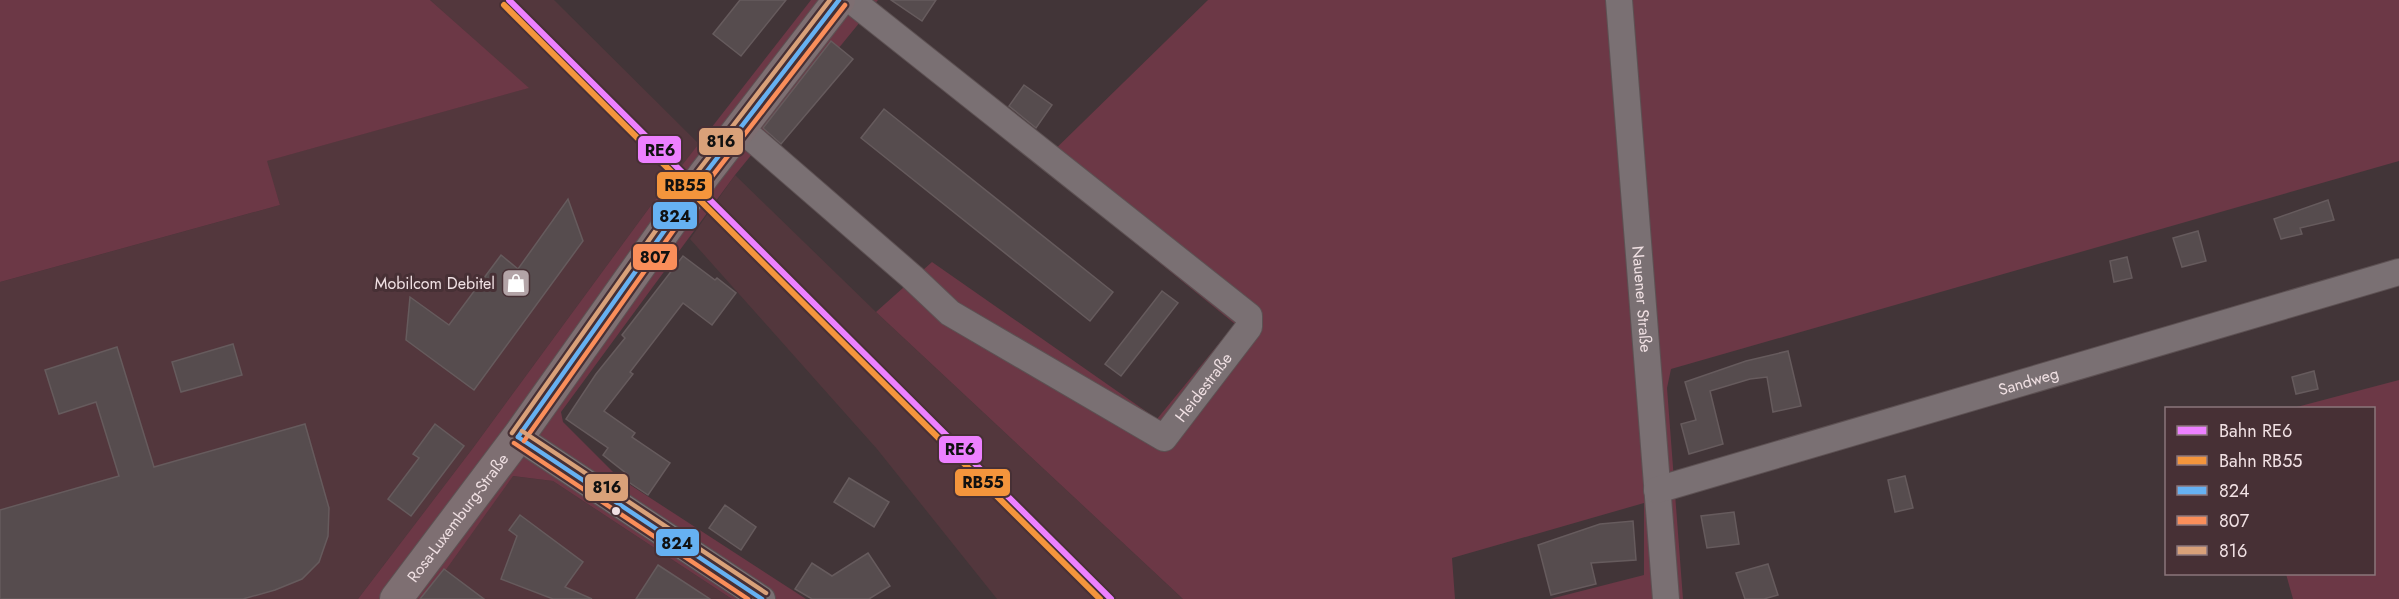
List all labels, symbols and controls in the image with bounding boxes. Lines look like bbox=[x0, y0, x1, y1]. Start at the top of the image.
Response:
line badge: 816 bbox=[698, 127, 744, 156]
text: 816 bbox=[707, 130, 735, 153]
line badge: RE6 bbox=[637, 135, 682, 164]
text: RE6 bbox=[645, 139, 675, 162]
line badge: RB55 bbox=[656, 171, 713, 200]
text: RB55 bbox=[664, 174, 706, 197]
line badge: 824 bbox=[652, 201, 698, 230]
text: 824 bbox=[659, 205, 691, 228]
line badge: 807 bbox=[632, 243, 678, 271]
street label: Nauener Straße bbox=[1627, 245, 1658, 353]
text: 807 bbox=[640, 246, 670, 269]
shop icon: Mobilcom Debitel bbox=[500, 267, 532, 299]
place label: Mobilcom Debitel bbox=[375, 272, 495, 295]
street label: Heidestraße bbox=[1169, 347, 1237, 427]
street label: Sandweg bbox=[1995, 361, 2061, 401]
legend bbox=[2165, 407, 2375, 575]
text: Bahn RE6 bbox=[2219, 418, 2292, 444]
line badge: RE6 bbox=[938, 435, 983, 464]
text: RE6 bbox=[945, 438, 975, 461]
street label: Rosa-Luxemburg-Straße bbox=[401, 448, 514, 587]
text: Bahn RB55 bbox=[2219, 448, 2302, 474]
line badge: RB55 bbox=[954, 468, 1011, 497]
text: RB55 bbox=[962, 471, 1004, 494]
line badge: 816 bbox=[584, 473, 629, 502]
text: 816 bbox=[593, 476, 621, 499]
text: 824 bbox=[2219, 478, 2250, 504]
unlabelled marker bbox=[610, 505, 622, 517]
text: 807 bbox=[2219, 508, 2250, 534]
line badge: 824 bbox=[655, 528, 700, 557]
text: 824 bbox=[661, 532, 693, 555]
text: 816 bbox=[2219, 538, 2247, 564]

